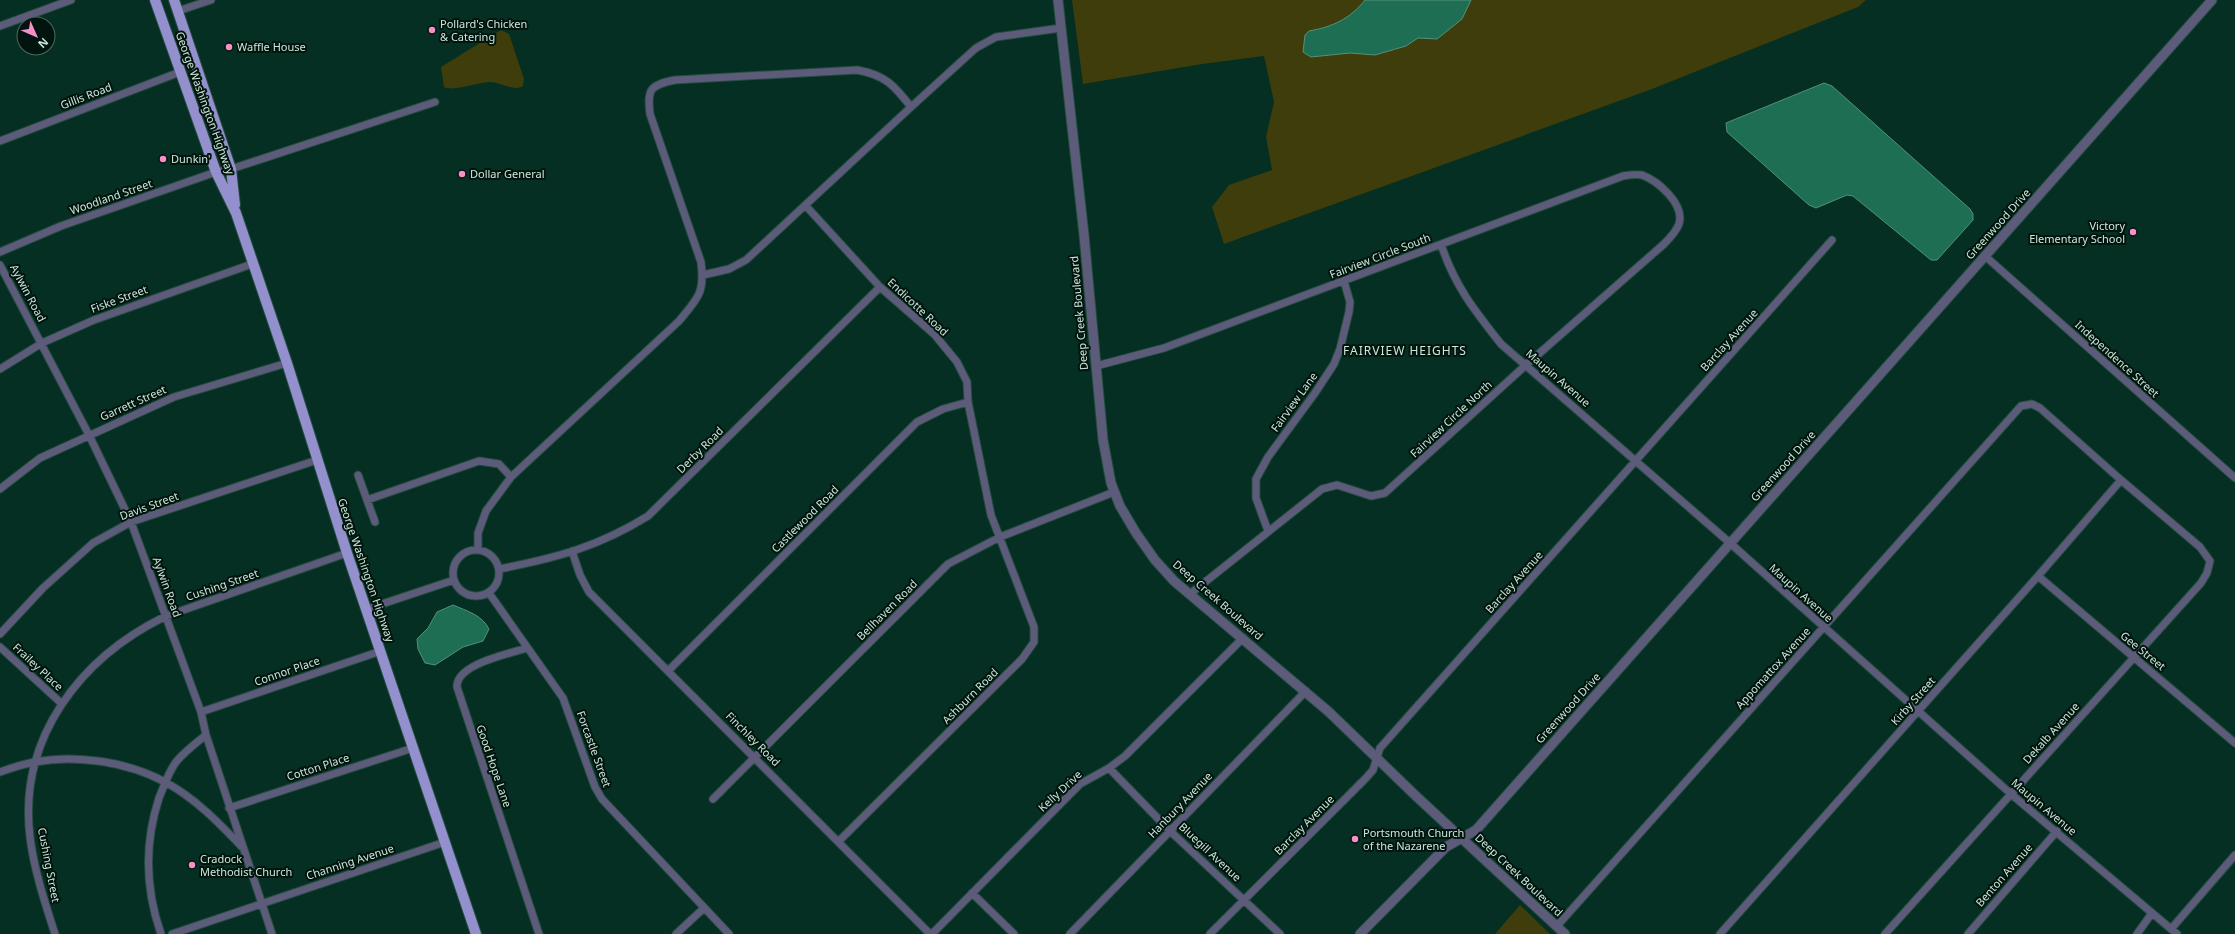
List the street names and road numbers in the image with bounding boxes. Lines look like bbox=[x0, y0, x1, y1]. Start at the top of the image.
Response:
street label: George Washington Highway bbox=[173, 29, 238, 177]
street label: Gillis Road bbox=[58, 79, 114, 112]
street label: Woodland Street bbox=[68, 175, 154, 218]
street label: Greenwood Drive bbox=[1962, 185, 2033, 262]
street label: Fairview Circle South bbox=[1327, 229, 1432, 282]
street label: Deep Creek Boulevard bbox=[1066, 255, 1091, 371]
street label: Aylwin Road bbox=[7, 261, 50, 324]
street label: Endicotte Road bbox=[885, 275, 952, 339]
street label: Fiske Street bbox=[88, 281, 149, 316]
street label: Barclay Avenue bbox=[1697, 305, 1761, 374]
street label: Independence Street bbox=[2072, 317, 2163, 400]
street label: Maupin Avenue bbox=[1523, 345, 1594, 410]
street label: Fairview Lane bbox=[1267, 369, 1320, 434]
street label: Fairview Circle North bbox=[1406, 377, 1495, 461]
street label: Garrett Street bbox=[97, 381, 168, 424]
street label: Derby Road bbox=[673, 423, 726, 476]
street label: Greenwood Drive bbox=[1747, 427, 1818, 504]
street label: Castlewood Road bbox=[768, 482, 841, 555]
street label: Davis Street bbox=[117, 488, 180, 523]
street label: George Washington Highway bbox=[335, 496, 398, 644]
street label: Barclay Avenue bbox=[1482, 547, 1546, 616]
street label: Aylwin Road bbox=[150, 555, 185, 619]
street label: Deep Creek Boulevard bbox=[1170, 556, 1267, 643]
street label: Maupin Avenue bbox=[1766, 560, 1836, 625]
street label: Cushing Street bbox=[184, 565, 260, 604]
street label: Bellhaven Road bbox=[853, 576, 920, 643]
street label: Appomattox Avenue bbox=[1732, 623, 1813, 712]
street label: Gee Street bbox=[2118, 628, 2169, 673]
street label: Frailey Place bbox=[10, 640, 67, 694]
street label: Connor Place bbox=[252, 652, 322, 689]
street label: Ashburn Road bbox=[938, 664, 1001, 727]
street label: Greenwood Drive bbox=[1532, 669, 1603, 746]
street label: Kirby Street bbox=[1887, 673, 1938, 728]
street label: Dekalb Avenue bbox=[2019, 699, 2082, 766]
street label: Finchley Road bbox=[723, 708, 784, 769]
street label: Forcastle Street bbox=[574, 709, 615, 789]
street label: Good Hope Lane bbox=[473, 722, 516, 809]
street label: Cotton Place bbox=[285, 749, 351, 784]
street label: Kelly Drive bbox=[1035, 767, 1085, 815]
street label: Hanbury Avenue bbox=[1144, 768, 1215, 841]
street label: Maupin Avenue bbox=[2009, 775, 2080, 838]
street label: Barclay Avenue bbox=[1270, 791, 1337, 858]
street label: Bluegill Avenue bbox=[1176, 819, 1245, 884]
street label: Cushing Street bbox=[35, 826, 64, 904]
street label: Deep Creek Boulevard bbox=[1472, 830, 1566, 919]
street label: Channing Avenue bbox=[304, 840, 396, 883]
street label: Benton Avenue bbox=[1972, 840, 2035, 909]

